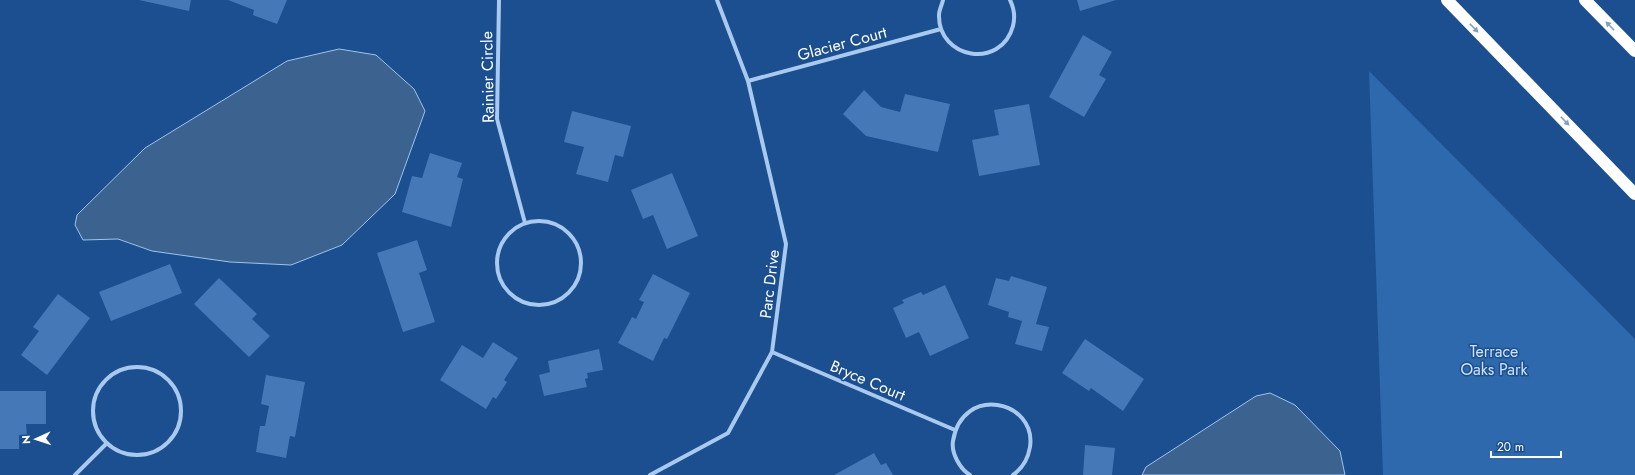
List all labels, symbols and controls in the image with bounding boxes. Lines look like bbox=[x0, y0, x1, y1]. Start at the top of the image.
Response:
street label: Glacier Court bbox=[795, 20, 889, 66]
one-way arrow bbox=[1605, 21, 1615, 31]
one-way arrow bbox=[1469, 23, 1479, 33]
street label: Rainier Circle bbox=[475, 31, 500, 123]
one-way arrow bbox=[1560, 116, 1570, 126]
street label: Parc Drive bbox=[754, 248, 785, 320]
park label: Terrace Oaks Park bbox=[1460, 340, 1529, 381]
street label: Bryce Court bbox=[827, 354, 909, 407]
north arrow bbox=[16, 419, 56, 459]
scale bar bbox=[1491, 433, 1561, 459]
text: N bbox=[18, 435, 34, 444]
text: 20 m bbox=[1497, 438, 1524, 456]

